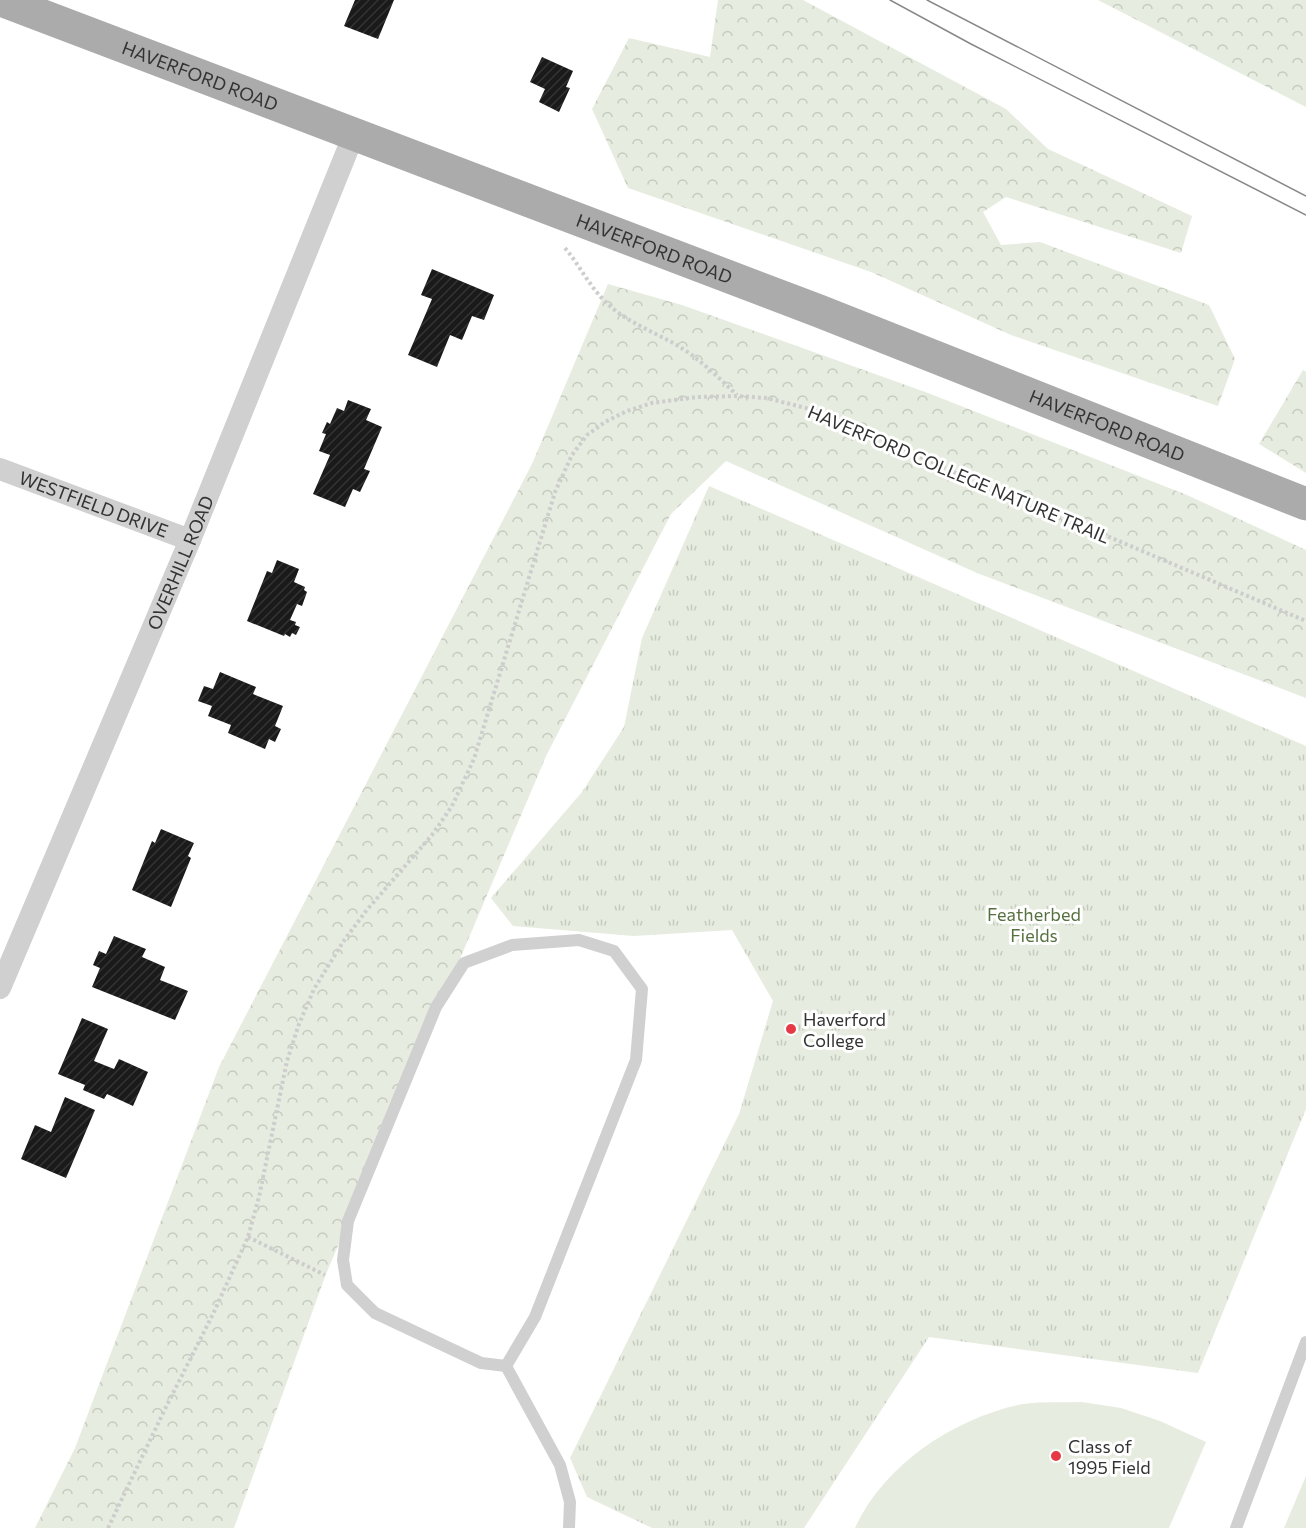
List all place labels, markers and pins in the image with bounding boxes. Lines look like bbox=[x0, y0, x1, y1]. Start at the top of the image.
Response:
place label: Haverford College bbox=[803, 1008, 886, 1051]
marker: Haverford College bbox=[784, 1022, 798, 1036]
place label: Class of 1995 Field bbox=[1068, 1435, 1151, 1478]
marker: Class of 1995 Field bbox=[1049, 1449, 1063, 1463]

